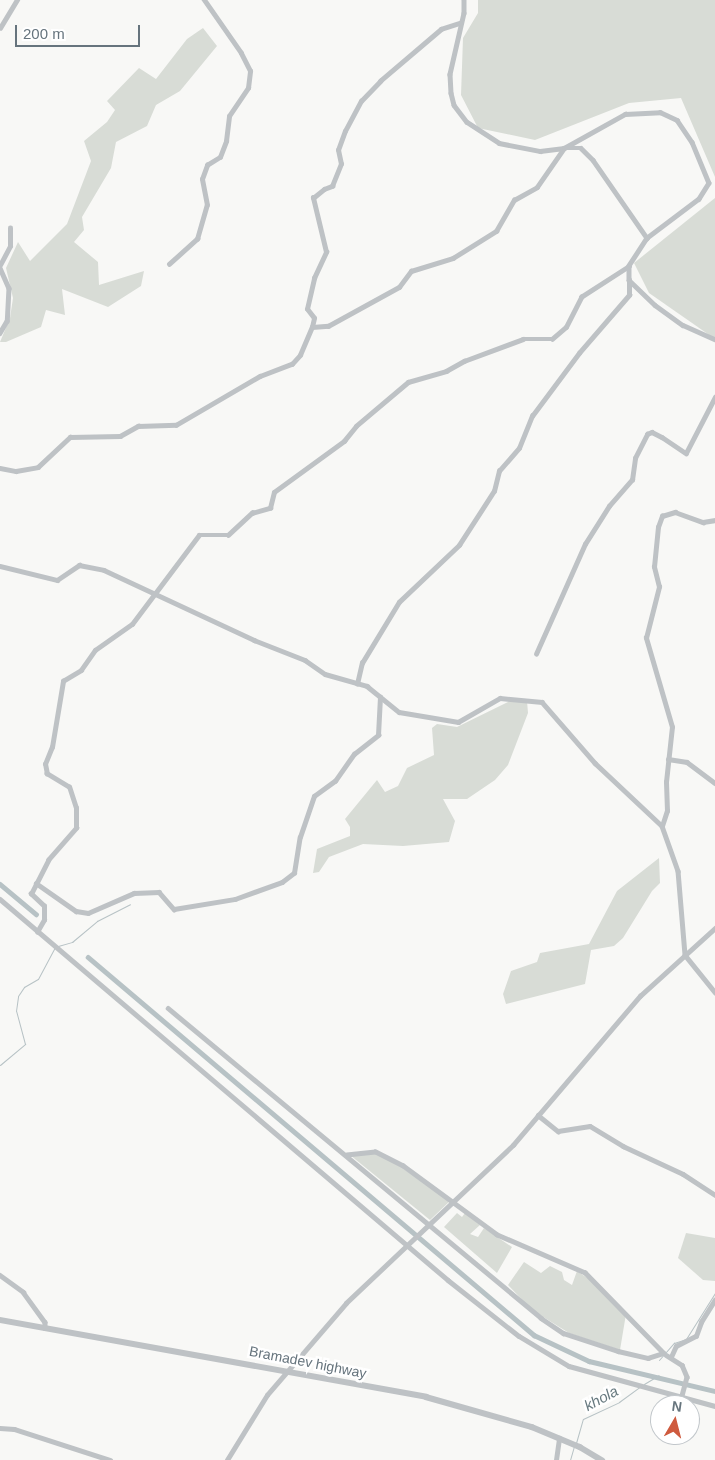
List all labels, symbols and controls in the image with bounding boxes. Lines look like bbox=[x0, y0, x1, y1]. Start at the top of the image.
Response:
scale bar bbox=[18, 15, 142, 47]
text: 200 m bbox=[23, 25, 65, 42]
street label: Bramadev highway bbox=[248, 1342, 368, 1382]
water label: khola bbox=[581, 1382, 621, 1414]
north arrow bbox=[650, 1395, 700, 1445]
text: N bbox=[671, 1398, 683, 1415]

